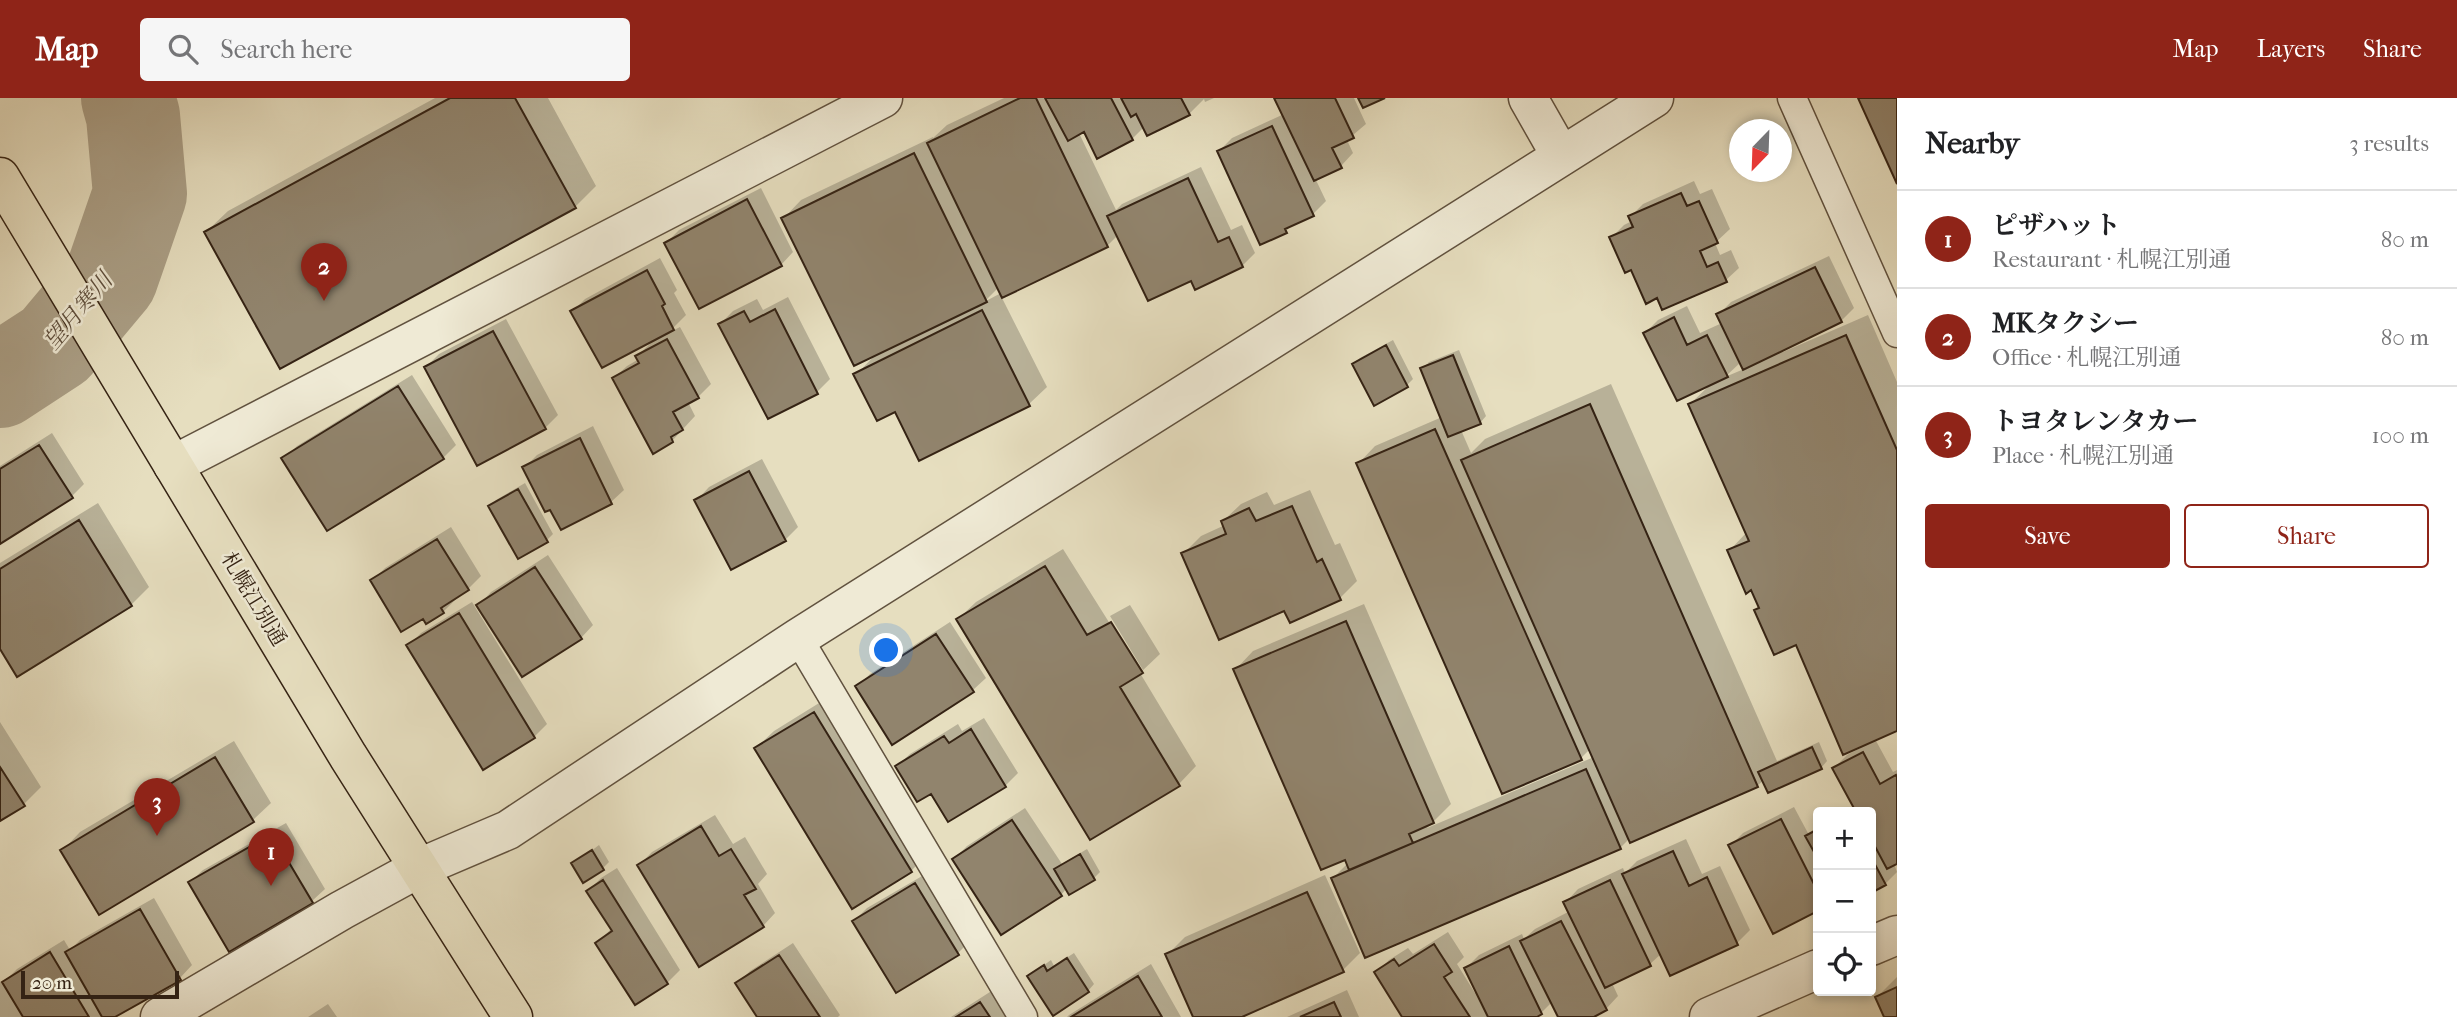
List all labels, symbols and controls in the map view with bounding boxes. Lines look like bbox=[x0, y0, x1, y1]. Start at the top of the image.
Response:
search box bbox=[140, 18, 630, 81]
text: Map bbox=[35, 30, 98, 69]
icon: search bbox=[164, 30, 202, 68]
text: Search here bbox=[220, 34, 352, 65]
text: Map bbox=[2173, 35, 2219, 63]
text: Layers bbox=[2257, 35, 2325, 63]
text: Share bbox=[2363, 35, 2422, 63]
north arrow bbox=[1729, 119, 1792, 182]
text: Nearby bbox=[1925, 126, 2020, 161]
text: 3 results bbox=[2349, 130, 2429, 157]
text: ピザハット bbox=[1992, 210, 2120, 241]
text: 1 bbox=[1944, 226, 1952, 253]
text: 80 m bbox=[2381, 226, 2429, 253]
pin: 2 bbox=[301, 243, 347, 301]
text: Restaurant · 札幌江別通 bbox=[1992, 246, 2231, 273]
water label: 望月寒川 bbox=[38, 265, 120, 355]
text: MKタクシー bbox=[1992, 308, 2139, 339]
text: 2 bbox=[1942, 324, 1954, 351]
text: 80 m bbox=[2381, 324, 2429, 351]
text: Office · 札幌江別通 bbox=[1992, 344, 2181, 371]
text: トヨタレンタカー bbox=[1992, 406, 2198, 437]
text: 3 bbox=[1943, 422, 1953, 449]
text: 100 m bbox=[2371, 422, 2429, 449]
text: Place · 札幌江別通 bbox=[1992, 442, 2174, 469]
button: Save bbox=[1925, 504, 2170, 568]
button: Share bbox=[2184, 504, 2429, 568]
street label: 札幌江別通 bbox=[217, 548, 291, 650]
your location bbox=[869, 633, 903, 667]
pin: 3 bbox=[134, 778, 180, 836]
map controls bbox=[1813, 807, 1876, 996]
button: + bbox=[1813, 807, 1876, 870]
pin: 1 bbox=[248, 828, 294, 886]
button: − bbox=[1813, 870, 1876, 933]
button: locate bbox=[1813, 933, 1876, 996]
scale bar bbox=[21, 968, 178, 1000]
text: 20 m bbox=[32, 972, 72, 994]

